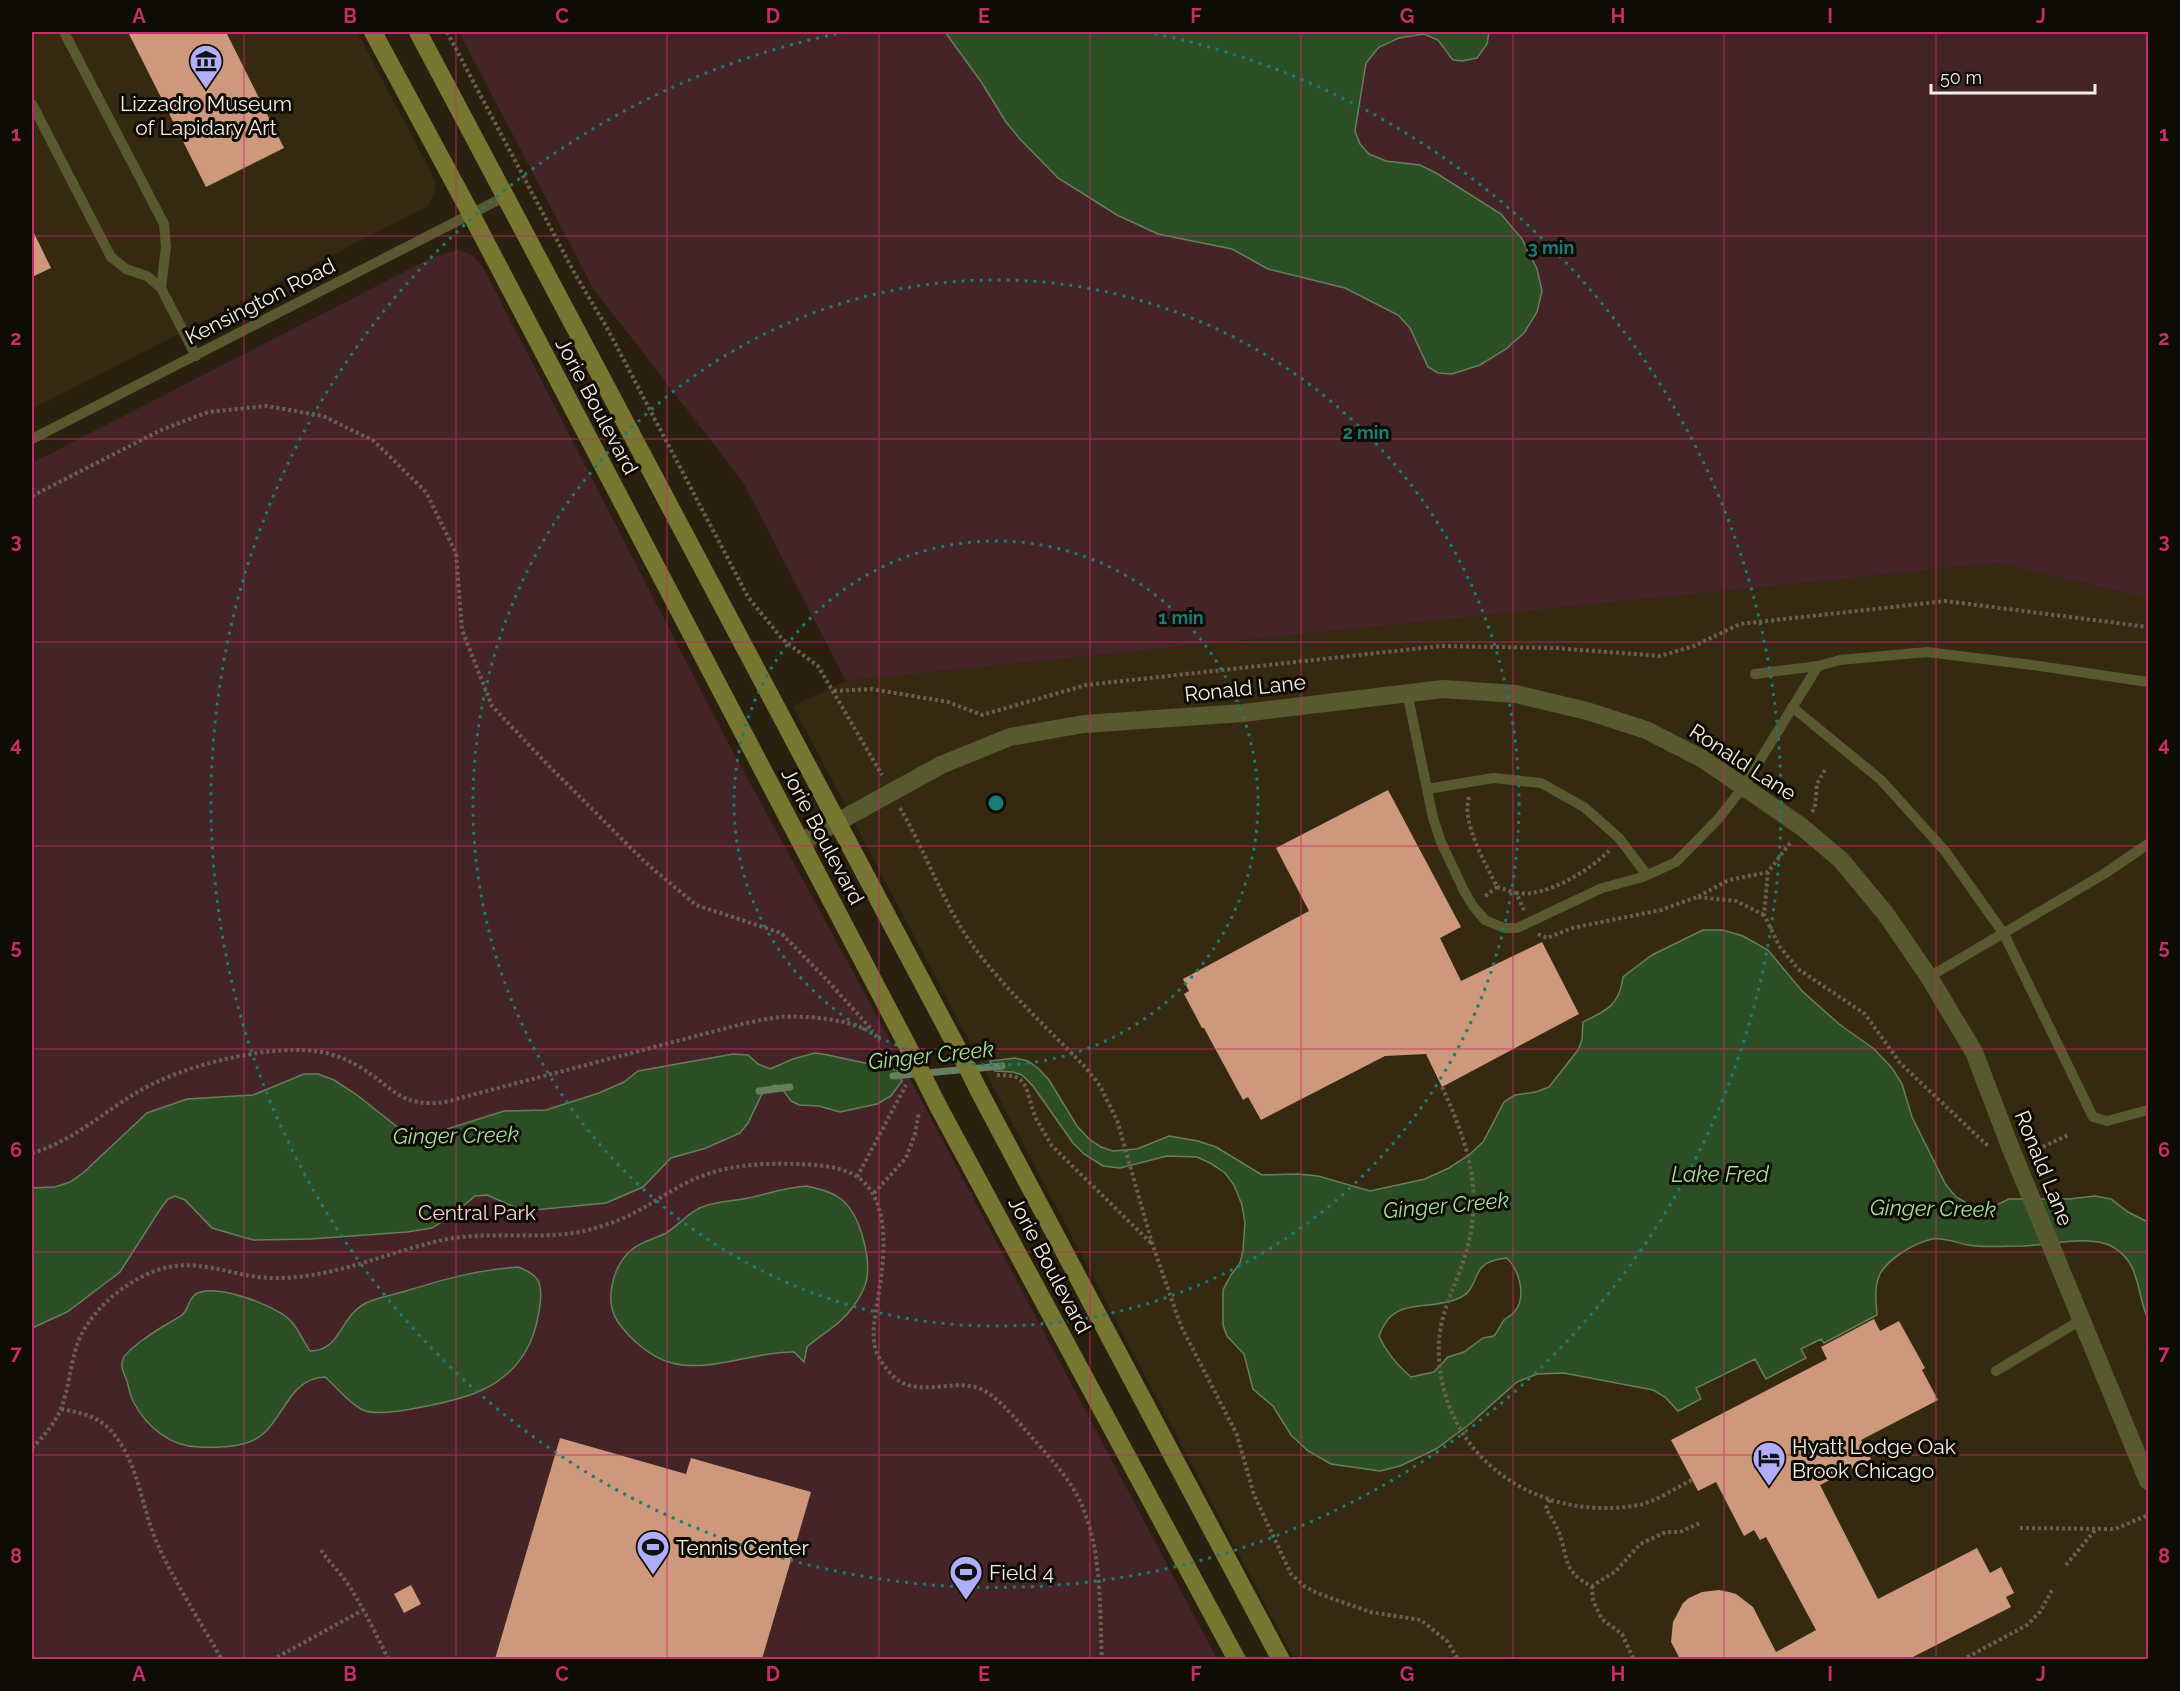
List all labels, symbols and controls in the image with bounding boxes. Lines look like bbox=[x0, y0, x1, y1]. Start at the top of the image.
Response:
text: A bbox=[132, 4, 146, 28]
text: B bbox=[343, 4, 357, 28]
text: C bbox=[555, 4, 569, 28]
text: D bbox=[766, 4, 780, 28]
text: E bbox=[978, 4, 990, 28]
text: F bbox=[1190, 4, 1202, 28]
text: G bbox=[1400, 4, 1414, 28]
text: H bbox=[1611, 4, 1625, 28]
text: I bbox=[1827, 4, 1833, 28]
text: J bbox=[2036, 4, 2046, 28]
museum icon: Lizzadro Museum of Lapidary Art bbox=[188, 43, 224, 90]
scale bar bbox=[1931, 57, 2094, 95]
text: 50 m bbox=[1940, 67, 1982, 88]
place label: Lizzadro Museum of Lapidary Art bbox=[120, 91, 292, 140]
text: 1 bbox=[11, 122, 21, 146]
text: 1 bbox=[2159, 122, 2169, 146]
text: 3 min bbox=[1528, 237, 1574, 258]
street label: Kensington Road bbox=[181, 252, 339, 350]
text: 2 bbox=[10, 326, 22, 350]
text: 2 bbox=[2158, 326, 2170, 350]
street label: Jorie Boulevard bbox=[550, 333, 644, 479]
text: 2 min bbox=[1343, 422, 1389, 443]
text: 3 bbox=[10, 529, 22, 553]
text: 3 bbox=[2158, 529, 2170, 553]
text: 1 min bbox=[1158, 607, 1204, 628]
street label: Ronald Lane bbox=[1183, 669, 1307, 707]
street label: Ronald Lane bbox=[1685, 718, 1801, 806]
text: 4 bbox=[10, 732, 22, 756]
text: 4 bbox=[2158, 732, 2170, 756]
street label: Jorie Boulevard bbox=[776, 763, 870, 909]
centre of rings bbox=[986, 793, 1006, 813]
text: 5 bbox=[10, 935, 22, 959]
text: 5 bbox=[2158, 935, 2170, 959]
water label: Ginger Creek bbox=[867, 1035, 995, 1075]
street label: Ronald Lane bbox=[2010, 1107, 2078, 1229]
water label: Ginger Creek bbox=[393, 1121, 520, 1149]
text: 6 bbox=[10, 1138, 22, 1162]
text: 6 bbox=[2158, 1138, 2170, 1162]
water label: Lake Fred bbox=[1671, 1161, 1770, 1187]
water label: Ginger Creek bbox=[1382, 1187, 1510, 1223]
street label: Jorie Boulevard bbox=[1003, 1192, 1097, 1338]
water label: Ginger Creek bbox=[1870, 1194, 1997, 1222]
park label: Central Park bbox=[418, 1200, 536, 1225]
text: 7 bbox=[10, 1341, 22, 1365]
text: 7 bbox=[2158, 1341, 2170, 1365]
place label: Hyatt Lodge Oak Brook Chicago bbox=[1792, 1434, 1956, 1483]
hotel icon: Hyatt Lodge Oak Brook Chicago bbox=[1751, 1440, 1787, 1487]
sports icon: Tennis Center bbox=[635, 1529, 671, 1576]
place label: Tennis Center bbox=[676, 1535, 809, 1560]
text: 8 bbox=[10, 1544, 22, 1568]
text: 8 bbox=[2158, 1544, 2170, 1568]
sports icon: Field 4 bbox=[948, 1554, 984, 1601]
place label: Field 4 bbox=[989, 1560, 1054, 1585]
text: A bbox=[132, 1662, 146, 1686]
text: B bbox=[343, 1662, 357, 1686]
text: C bbox=[555, 1662, 569, 1686]
text: D bbox=[766, 1662, 780, 1686]
text: E bbox=[978, 1662, 990, 1686]
text: F bbox=[1190, 1662, 1202, 1686]
text: G bbox=[1400, 1662, 1414, 1686]
text: H bbox=[1611, 1662, 1625, 1686]
text: I bbox=[1827, 1662, 1833, 1686]
text: J bbox=[2036, 1662, 2046, 1686]

